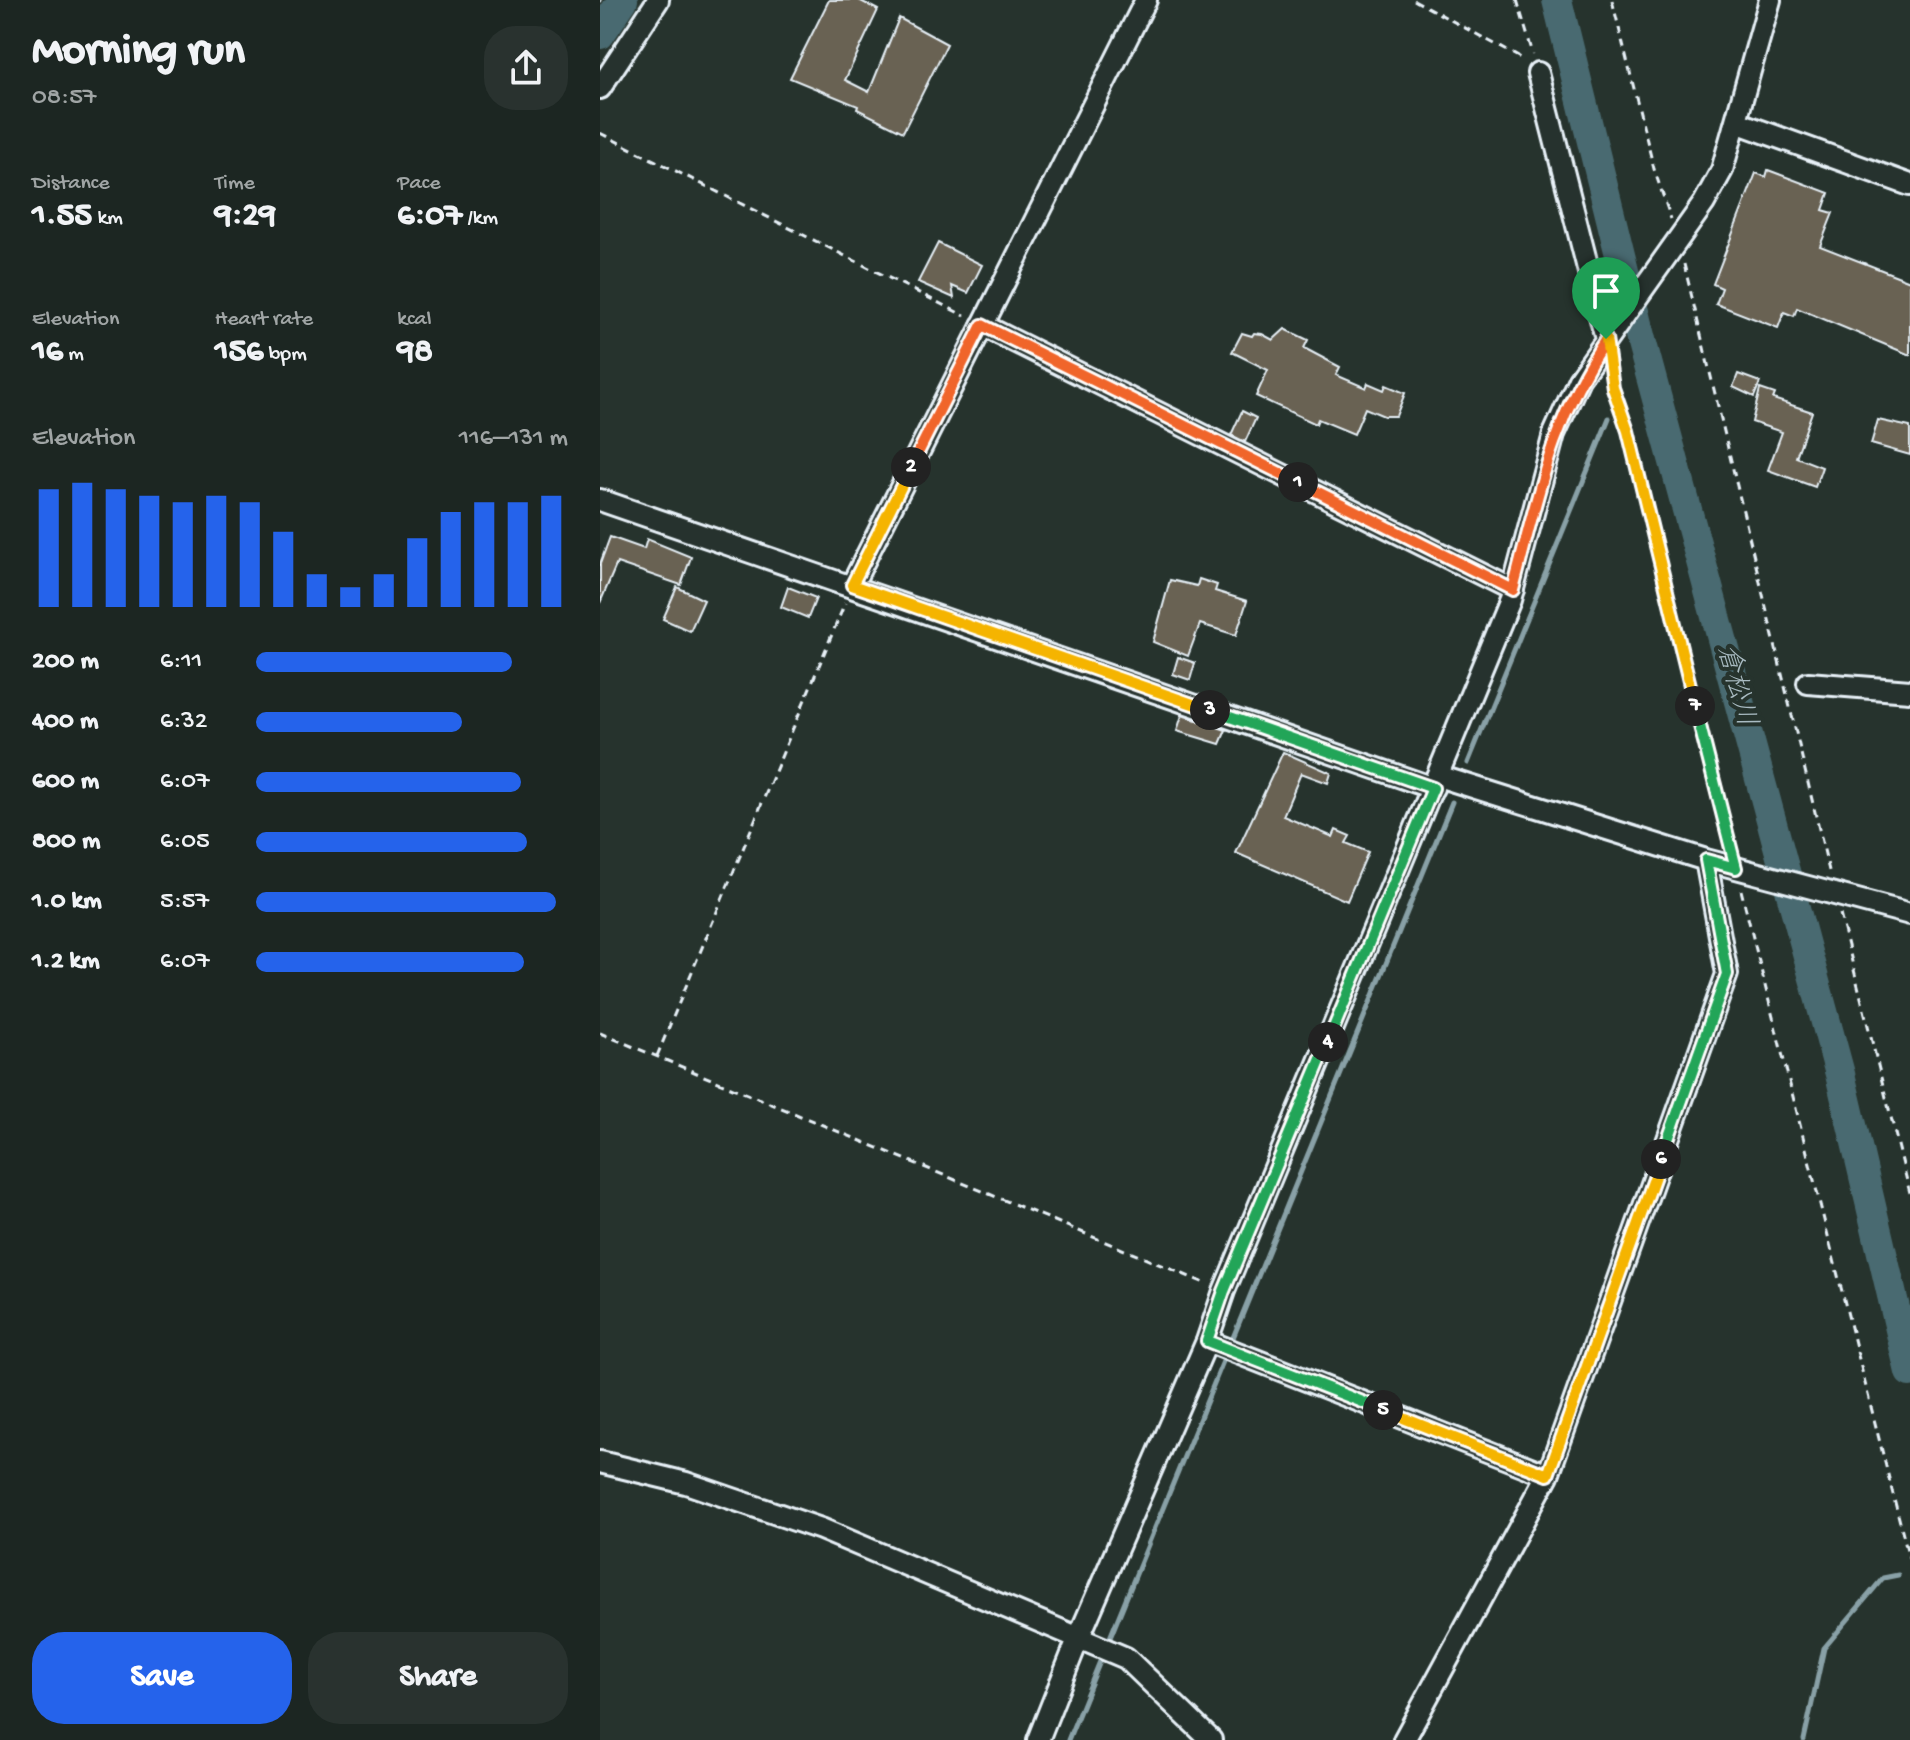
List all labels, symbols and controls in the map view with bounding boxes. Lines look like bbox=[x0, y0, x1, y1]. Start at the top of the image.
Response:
button: share bbox=[484, 26, 568, 110]
text: Morning run bbox=[32, 27, 245, 79]
text: 08:57 bbox=[32, 83, 96, 114]
text: Distance bbox=[32, 171, 110, 197]
text: Time bbox=[215, 171, 255, 197]
text: Pace bbox=[397, 171, 441, 197]
text: 1.55 bbox=[32, 197, 92, 237]
text: 9:29 bbox=[215, 197, 276, 237]
text: 6:07 bbox=[397, 197, 462, 237]
text: km bbox=[92, 206, 123, 232]
text: /km bbox=[462, 206, 498, 232]
pin bbox=[1572, 257, 1640, 339]
icon: arrive bbox=[1584, 269, 1628, 313]
text: Elevation bbox=[32, 307, 119, 333]
text: Heart rate bbox=[215, 307, 313, 333]
text: kcal bbox=[397, 307, 432, 333]
text: 16 bbox=[32, 333, 63, 373]
text: 156 bbox=[215, 333, 264, 373]
text: 98 bbox=[397, 333, 433, 373]
text: m bbox=[63, 342, 84, 368]
text: bpm bbox=[264, 342, 307, 368]
text: Elevation bbox=[32, 424, 135, 455]
text: 116–131 m bbox=[459, 424, 568, 455]
pin: 2 bbox=[891, 447, 931, 487]
text: 2 bbox=[906, 454, 916, 480]
pin: 1 bbox=[1278, 462, 1318, 502]
text: 1 bbox=[1294, 469, 1302, 495]
water label: 倉松川 bbox=[1708, 641, 1763, 731]
text: 200 m bbox=[32, 647, 99, 678]
text: 6:11 bbox=[160, 647, 202, 678]
pin: 7 bbox=[1675, 686, 1715, 726]
pin: 3 bbox=[1190, 690, 1230, 730]
text: 7 bbox=[1689, 693, 1701, 719]
text: 3 bbox=[1204, 697, 1216, 723]
text: 400 m bbox=[32, 707, 98, 738]
text: 6:32 bbox=[160, 707, 208, 738]
text: 600 m bbox=[32, 767, 99, 798]
text: 6:07 bbox=[160, 767, 210, 798]
text: 800 m bbox=[32, 827, 100, 858]
text: 6:05 bbox=[160, 827, 210, 858]
text: 1.0 km bbox=[32, 887, 102, 918]
text: 5:57 bbox=[160, 887, 209, 918]
text: 1.2 km bbox=[32, 947, 100, 978]
text: 6:07 bbox=[160, 947, 210, 978]
pin: 4 bbox=[1308, 1022, 1348, 1062]
text: 4 bbox=[1323, 1029, 1333, 1055]
pin: 6 bbox=[1641, 1139, 1681, 1179]
text: 6 bbox=[1655, 1146, 1667, 1172]
pin: 5 bbox=[1363, 1390, 1403, 1430]
text: 5 bbox=[1377, 1397, 1389, 1423]
button: Save bbox=[32, 1632, 292, 1724]
button: Share bbox=[308, 1632, 568, 1724]

